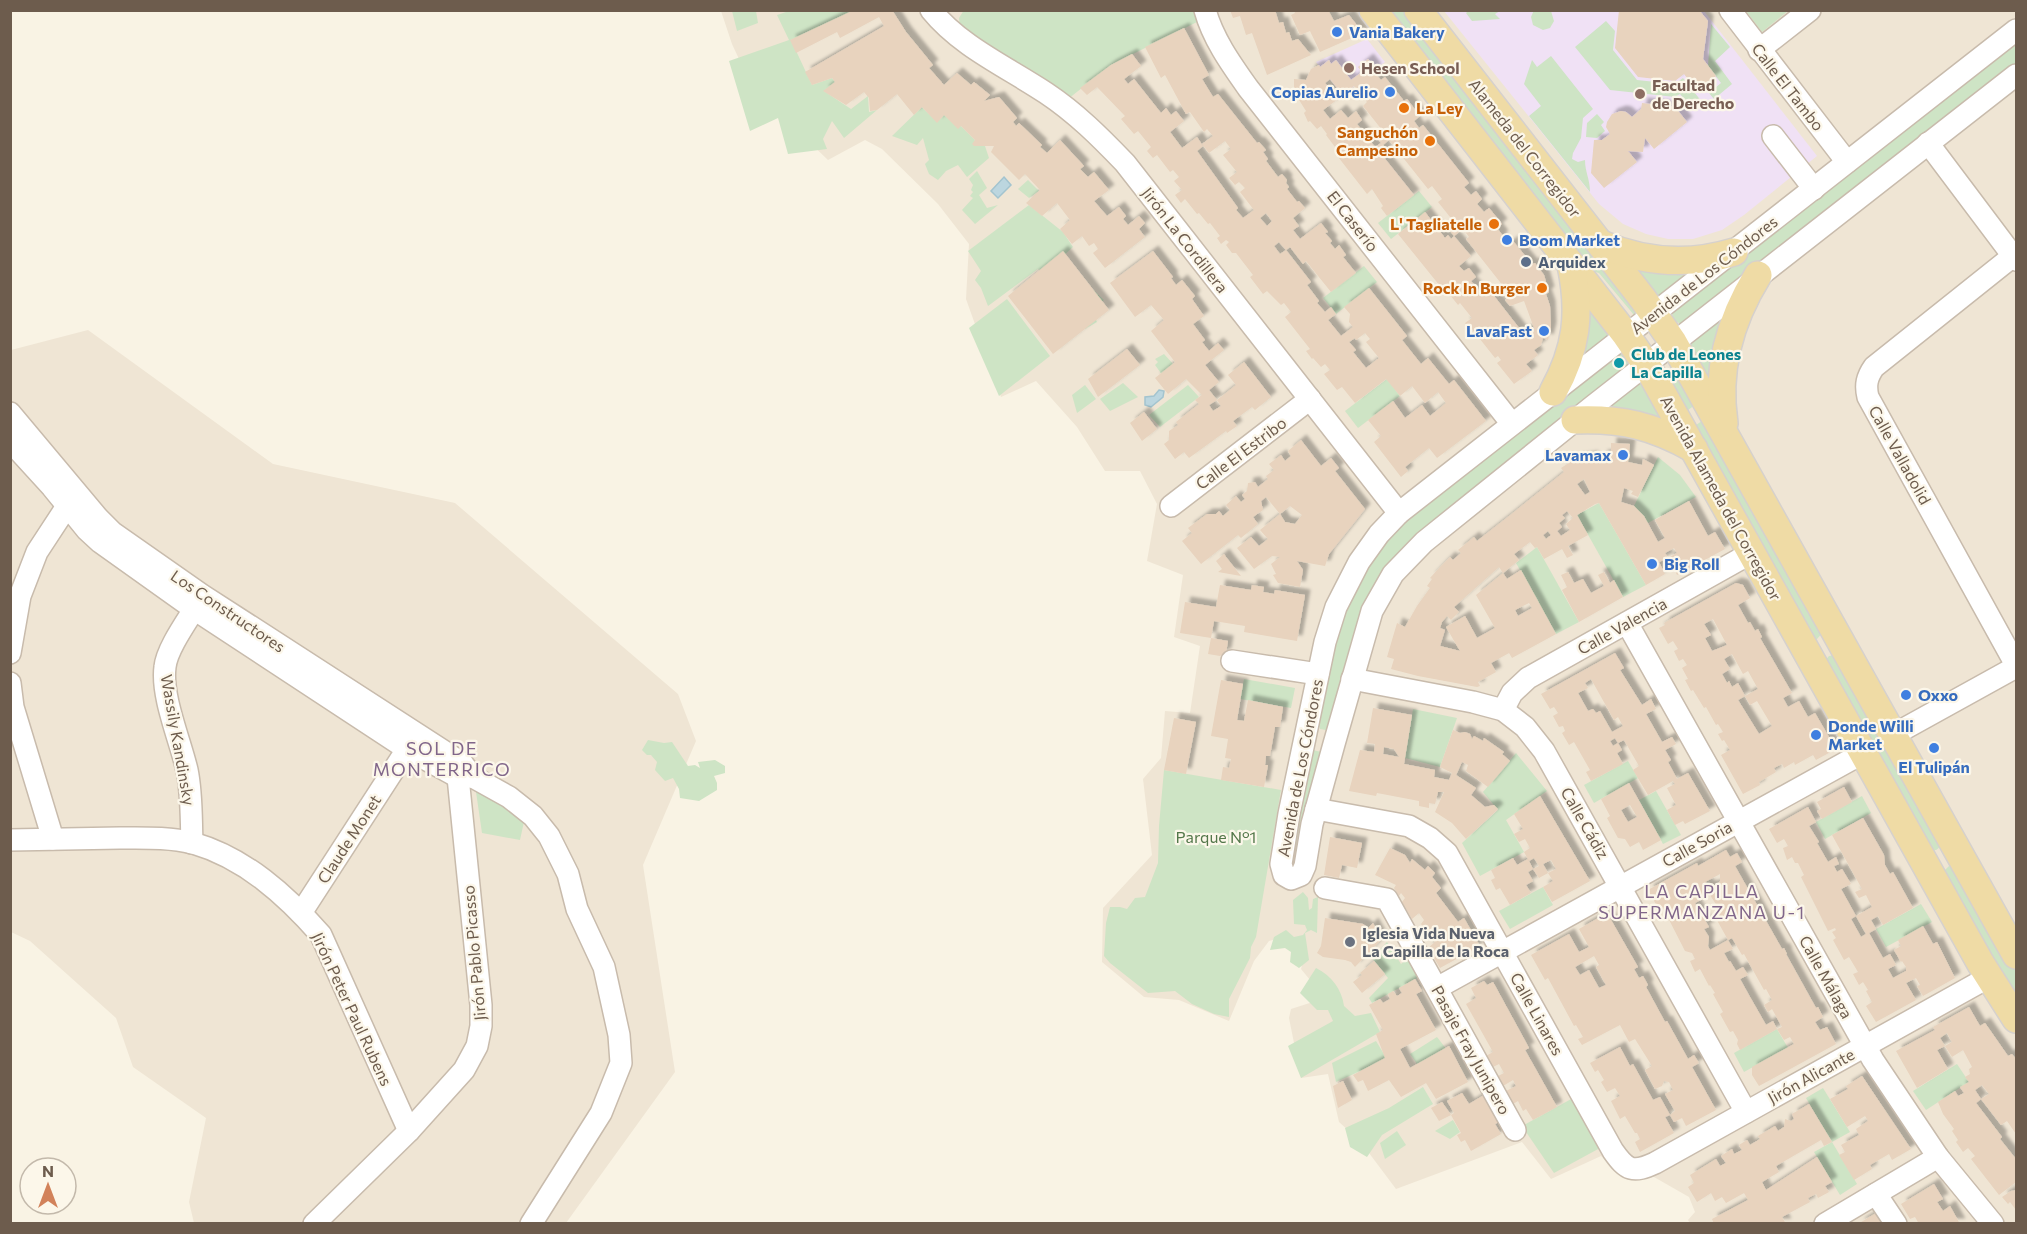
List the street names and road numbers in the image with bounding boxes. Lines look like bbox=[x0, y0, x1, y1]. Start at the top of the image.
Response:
street label: Calle El Tambo bbox=[1748, 39, 1828, 134]
street label: Alameda del Corregidor bbox=[1465, 75, 1586, 221]
street label: Jirón La Cordillera bbox=[1138, 183, 1232, 296]
street label: El Caserío bbox=[1324, 187, 1383, 255]
street label: Avenida de Los Cóndores bbox=[1627, 211, 1781, 338]
street label: Avenida Alameda del Corregidor bbox=[1657, 392, 1786, 604]
street label: Calle Valladolid bbox=[1865, 402, 1935, 508]
street label: Calle El Estribo bbox=[1192, 412, 1290, 493]
street label: Los Constructores bbox=[168, 565, 289, 656]
street label: Calle Valencia bbox=[1574, 593, 1670, 658]
street label: Wassily Kandinsky bbox=[158, 673, 199, 807]
street label: Avenida de Los Cóndores bbox=[1273, 677, 1326, 858]
street label: Calle Cádiz bbox=[1557, 784, 1614, 862]
street label: Claude Monet bbox=[313, 790, 385, 887]
street label: Calle Soria bbox=[1659, 817, 1735, 870]
street label: Jirón Pablo Picasso bbox=[458, 885, 489, 1021]
street label: Jirón Peter Paul Rubens bbox=[308, 929, 396, 1089]
street label: Calle Málaga bbox=[1796, 932, 1857, 1022]
street label: Calle Linares bbox=[1507, 969, 1568, 1058]
street label: Pasaje Fray Junipero bbox=[1428, 982, 1515, 1118]
street label: Jirón Alicante bbox=[1764, 1044, 1857, 1107]

